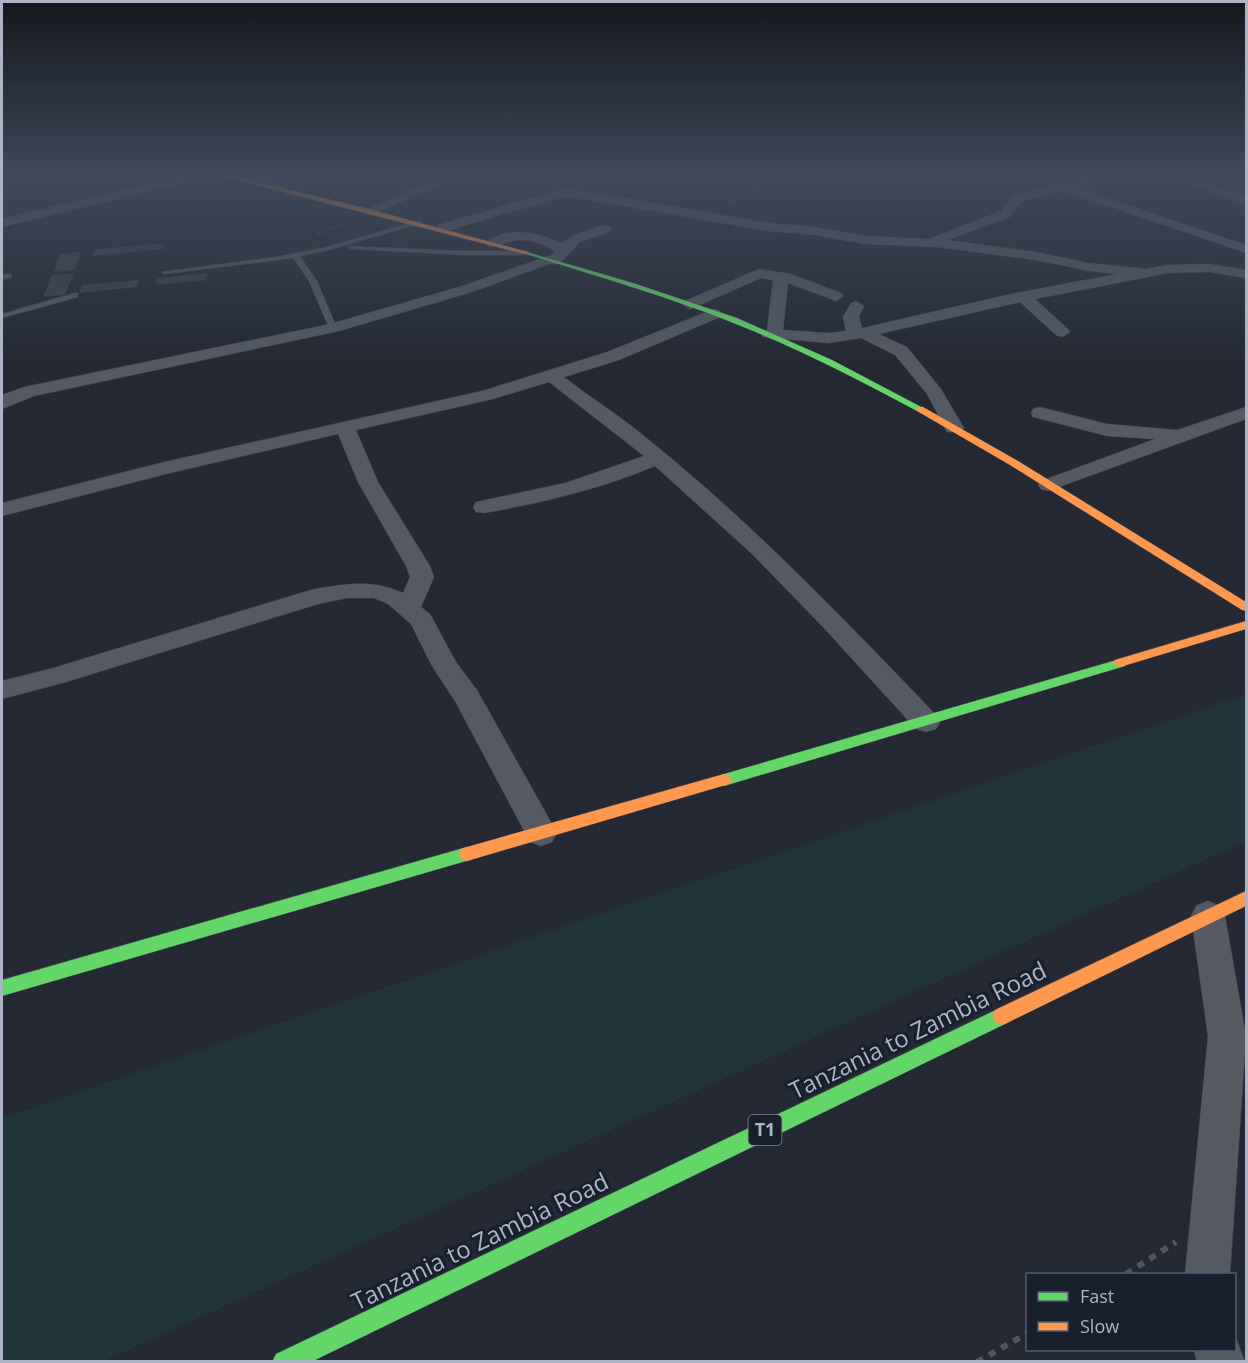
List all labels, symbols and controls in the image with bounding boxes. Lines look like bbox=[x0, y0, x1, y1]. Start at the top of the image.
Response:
street label: Tanzania to Zambia Road bbox=[783, 953, 1051, 1106]
road number: T1 bbox=[748, 1115, 782, 1145]
street label: Tanzania to Zambia Road bbox=[345, 1164, 613, 1317]
legend bbox=[1026, 1273, 1236, 1351]
text: Fast bbox=[1080, 1284, 1114, 1308]
text: Slow bbox=[1080, 1314, 1119, 1338]

